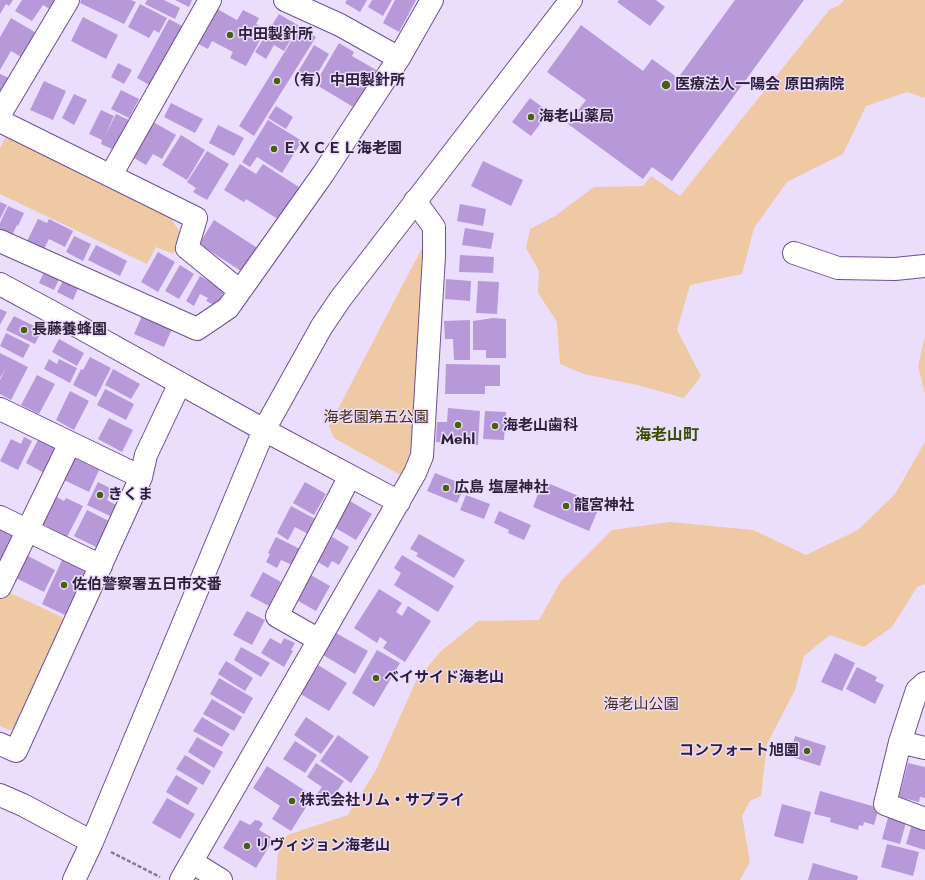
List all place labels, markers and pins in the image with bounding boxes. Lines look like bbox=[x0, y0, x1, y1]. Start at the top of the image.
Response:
place label: 中田製針所 bbox=[238, 26, 313, 44]
marker: 中田製針所 bbox=[225, 30, 235, 40]
place label: （有）中田製針所 bbox=[285, 72, 405, 90]
marker: （有）中田製針所 bbox=[272, 76, 282, 86]
place label: 医療法人一陽会 原田病院 bbox=[675, 76, 844, 94]
marker: 医療法人一陽会 原田病院 bbox=[660, 79, 672, 91]
place label: 海老山薬局 bbox=[539, 108, 614, 126]
marker: 海老山薬局 bbox=[526, 112, 536, 122]
place label: ＥＸＣＥＬ海老園 bbox=[282, 140, 402, 158]
marker: ＥＸＣＥＬ海老園 bbox=[269, 144, 279, 154]
place label: 長藤養蜂園 bbox=[32, 321, 107, 339]
marker: 長藤養蜂園 bbox=[19, 325, 29, 335]
place label: 海老山歯科 bbox=[503, 417, 578, 435]
marker: Mehl bbox=[453, 420, 463, 430]
marker: 海老山歯科 bbox=[490, 421, 500, 431]
place label: Mehl bbox=[441, 431, 475, 449]
place label: 広島 塩屋神社 bbox=[454, 479, 548, 497]
marker: 広島 塩屋神社 bbox=[441, 483, 451, 493]
place label: きくま bbox=[108, 486, 153, 504]
marker: きくま bbox=[95, 490, 105, 500]
place label: 龍宮神社 bbox=[574, 497, 634, 515]
marker: 龍宮神社 bbox=[561, 501, 571, 511]
place label: 佐伯警察署五日市交番 bbox=[72, 576, 222, 594]
marker: 佐伯警察署五日市交番 bbox=[59, 580, 69, 590]
place label: ベイサイド海老山 bbox=[384, 669, 504, 687]
marker: ベイサイド海老山 bbox=[371, 673, 381, 683]
place label: コンフォート旭園 bbox=[679, 742, 799, 760]
marker: コンフォート旭園 bbox=[802, 746, 812, 756]
place label: 株式会社リム・サプライ bbox=[300, 792, 465, 810]
marker: 株式会社リム・サプライ bbox=[287, 796, 297, 806]
place label: リヴィジョン海老山 bbox=[255, 837, 390, 855]
marker: リヴィジョン海老山 bbox=[242, 841, 252, 851]

